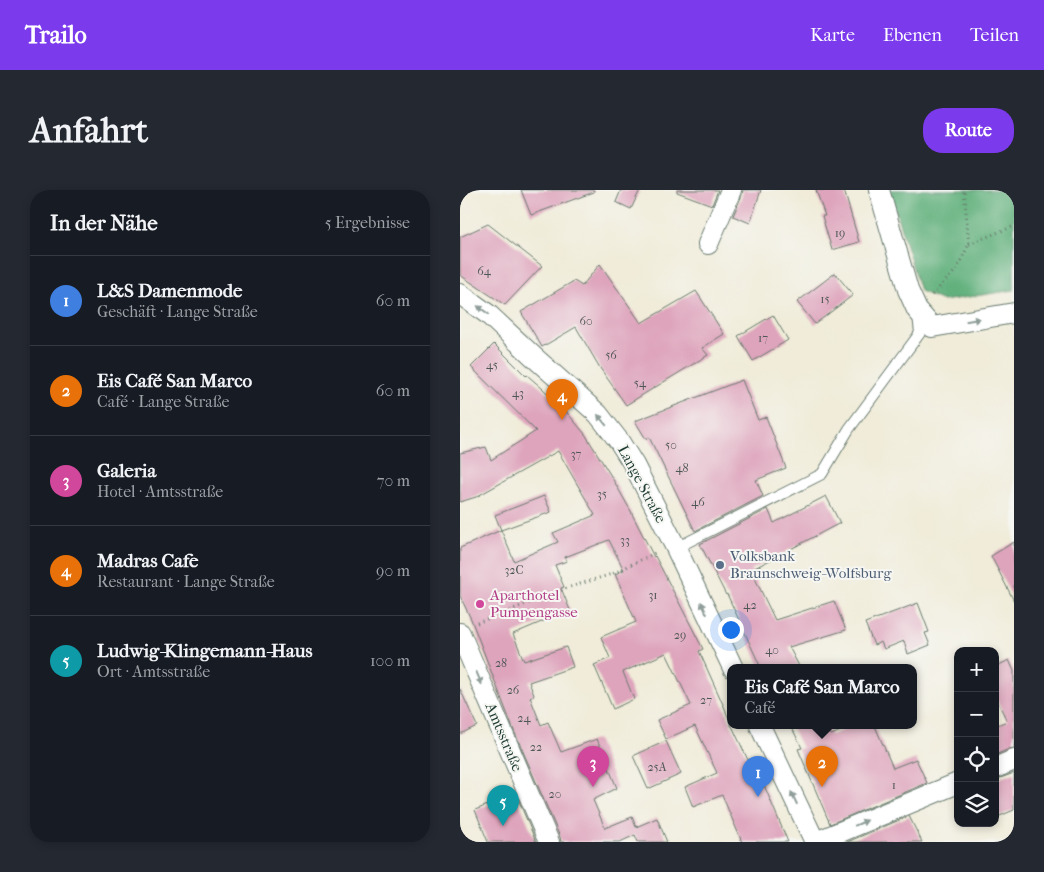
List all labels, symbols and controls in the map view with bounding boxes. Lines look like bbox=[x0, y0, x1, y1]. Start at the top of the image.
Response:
text: Trailo bbox=[25, 21, 87, 49]
text: Karte bbox=[810, 25, 855, 46]
text: Ebenen bbox=[883, 25, 942, 46]
text: Teilen bbox=[970, 25, 1019, 46]
button: Route bbox=[923, 108, 1014, 153]
text: Anfahrt bbox=[30, 110, 148, 151]
text: In der Nähe bbox=[50, 211, 158, 235]
text: 5 Ergebnisse bbox=[325, 213, 410, 232]
house number: 19 bbox=[835, 226, 845, 240]
house number: 64 bbox=[477, 264, 492, 278]
text: L&S Damenmode bbox=[97, 280, 242, 302]
text: 1 bbox=[63, 291, 69, 310]
text: 60 m bbox=[376, 291, 410, 310]
house number: 15 bbox=[820, 292, 830, 306]
text: Geschäft · Lange Straße bbox=[97, 302, 258, 321]
one-way arrow bbox=[476, 305, 489, 315]
house number: 60 bbox=[579, 314, 593, 328]
one-way arrow bbox=[965, 315, 981, 323]
house number: 17 bbox=[758, 331, 768, 345]
house number: 56 bbox=[605, 348, 617, 362]
house number: 45 bbox=[486, 358, 498, 372]
text: Eis Café San Marco bbox=[97, 370, 252, 392]
house number: 54 bbox=[634, 376, 647, 390]
pin: 4 bbox=[546, 379, 578, 420]
text: 2 bbox=[62, 381, 70, 400]
text: 60 m bbox=[376, 381, 410, 400]
house number: 43 bbox=[512, 386, 524, 400]
text: Café · Lange Straße bbox=[97, 392, 229, 411]
one-way arrow bbox=[597, 414, 608, 427]
house number: 50 bbox=[665, 438, 677, 452]
street label: Lange Straße bbox=[614, 442, 670, 526]
house number: 37 bbox=[571, 447, 582, 461]
text: Galeria bbox=[97, 460, 156, 482]
house number: 48 bbox=[675, 461, 689, 475]
text: 3 bbox=[63, 471, 69, 490]
text: 70 m bbox=[377, 471, 410, 490]
text: Hotel · Amtsstraße bbox=[97, 482, 223, 501]
house number: 35 bbox=[597, 487, 607, 501]
house number: 46 bbox=[691, 495, 705, 509]
house number: 33 bbox=[620, 533, 630, 547]
place label: Volksbank Braunschweig-Wolfsburg bbox=[729, 547, 892, 582]
text: Madras Cafe bbox=[97, 550, 198, 572]
marker: Volksbank Braunschweig-Wolfsburg bbox=[714, 559, 726, 571]
text: 4 bbox=[61, 561, 71, 580]
text: 90 m bbox=[376, 561, 410, 580]
house number: 32C bbox=[504, 563, 524, 577]
text: Restaurant · Lange Straße bbox=[97, 572, 275, 591]
place label: Aparthotel Pumpengasse bbox=[489, 586, 578, 621]
house number: 31 bbox=[648, 588, 658, 602]
marker: Aparthotel Pumpengasse bbox=[474, 598, 486, 610]
house number: 42 bbox=[743, 598, 757, 612]
one-way arrow bbox=[700, 601, 708, 615]
your location bbox=[718, 617, 744, 643]
house number: 29 bbox=[674, 628, 686, 642]
text: Ludwig-Klingemann-Haus bbox=[97, 640, 312, 662]
house number: 40 bbox=[765, 643, 779, 657]
map controls bbox=[954, 647, 999, 827]
button: + bbox=[954, 647, 999, 692]
text: 5 bbox=[63, 651, 69, 670]
text: 100 m bbox=[370, 651, 410, 670]
house number: 28 bbox=[495, 656, 507, 670]
text: Ort · Amtsstraße bbox=[97, 662, 210, 681]
popup bbox=[727, 664, 917, 729]
one-way arrow bbox=[475, 671, 483, 686]
text: Eis Café San Marco bbox=[744, 676, 900, 698]
house number: 26 bbox=[507, 683, 520, 697]
button: − bbox=[954, 692, 999, 737]
house number: 27 bbox=[700, 693, 712, 707]
text: Café bbox=[744, 698, 776, 717]
street label: Amtsstraße bbox=[481, 699, 527, 775]
house number: 24 bbox=[517, 711, 532, 725]
button: locate bbox=[954, 737, 999, 782]
house number: 22 bbox=[530, 740, 542, 754]
pin: 3 bbox=[577, 746, 609, 787]
pin: 2 bbox=[806, 746, 838, 787]
pin: 1 bbox=[742, 756, 774, 797]
house number: 25A bbox=[647, 760, 667, 774]
house number: 1 bbox=[892, 778, 896, 792]
button: layers bbox=[954, 782, 999, 827]
pin: 5 bbox=[487, 785, 519, 826]
house number: 20 bbox=[549, 787, 561, 801]
one-way arrow bbox=[790, 791, 798, 805]
one-way arrow bbox=[854, 819, 869, 827]

